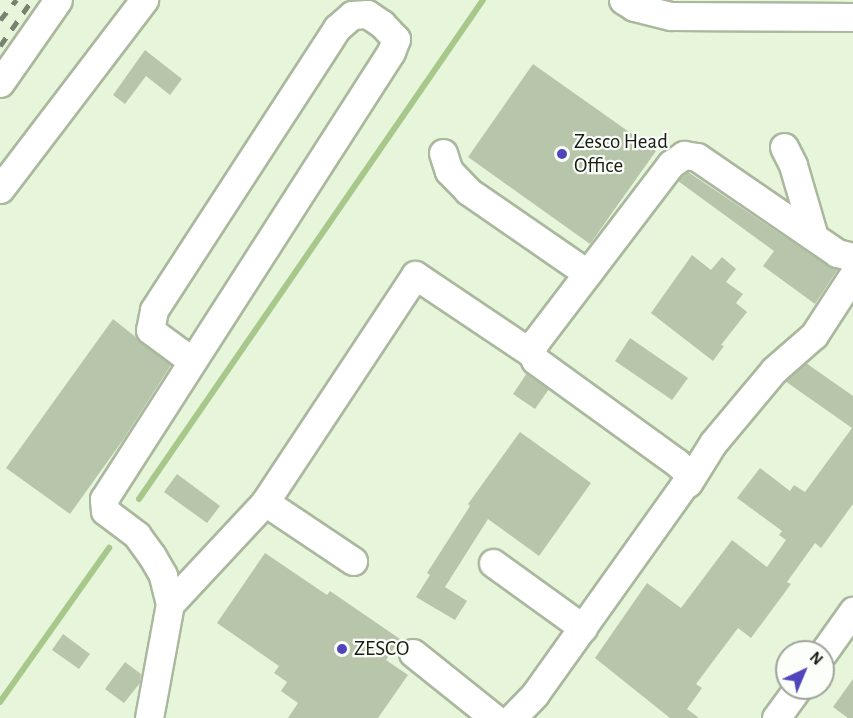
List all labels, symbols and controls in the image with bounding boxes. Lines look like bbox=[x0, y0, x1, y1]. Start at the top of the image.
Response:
place label: Zesco Head Office bbox=[574, 129, 668, 179]
marker: Zesco Head Office bbox=[555, 147, 569, 161]
place label: ZESCO bbox=[354, 636, 409, 662]
north arrow bbox=[775, 640, 835, 700]
marker: ZESCO bbox=[335, 642, 349, 656]
text: N bbox=[807, 649, 826, 668]

